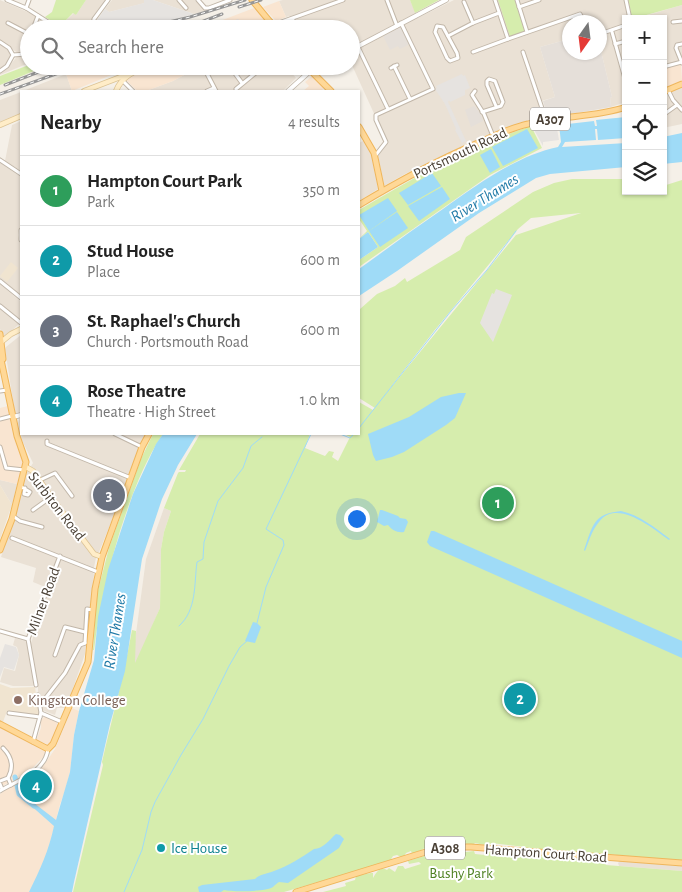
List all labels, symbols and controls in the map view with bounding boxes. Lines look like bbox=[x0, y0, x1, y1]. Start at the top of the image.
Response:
north arrow bbox=[562, 15, 607, 60]
map controls bbox=[622, 15, 667, 195]
button: + bbox=[622, 15, 667, 60]
search box bbox=[20, 20, 360, 75]
icon: search bbox=[38, 34, 66, 62]
text: Search here bbox=[78, 38, 164, 57]
button: − bbox=[622, 60, 667, 105]
button: locate bbox=[622, 105, 667, 150]
road number: A307 bbox=[530, 108, 570, 130]
text: Nearby bbox=[40, 112, 101, 133]
text: 4 results bbox=[288, 114, 340, 130]
street label: Portsmouth Road bbox=[411, 125, 510, 182]
button: layers bbox=[622, 150, 667, 195]
water label: River Thames bbox=[448, 171, 521, 225]
text: Hampton Court Park bbox=[87, 172, 242, 191]
text: 1 bbox=[53, 182, 59, 198]
text: 350 m bbox=[303, 182, 340, 198]
text: Park bbox=[87, 194, 115, 210]
text: Stud House bbox=[87, 242, 174, 261]
text: 2 bbox=[52, 252, 60, 268]
text: 600 m bbox=[300, 252, 340, 268]
text: Place bbox=[87, 264, 120, 280]
text: St. Raphael's Church bbox=[87, 312, 241, 331]
text: 3 bbox=[53, 322, 59, 338]
text: 600 m bbox=[300, 322, 340, 338]
text: Church · Portsmouth Road bbox=[87, 334, 248, 350]
text: Rose Theatre bbox=[87, 382, 186, 401]
text: 4 bbox=[52, 392, 60, 408]
text: 1.0 km bbox=[300, 392, 340, 408]
text: Theatre · High Street bbox=[87, 404, 216, 420]
street label: Surbiton Road bbox=[25, 469, 88, 544]
pin: 3 bbox=[93, 476, 125, 514]
pin: 1 bbox=[482, 484, 514, 522]
your location bbox=[344, 506, 370, 532]
street label: Milner Road bbox=[24, 565, 63, 637]
water label: River Thames bbox=[101, 592, 129, 670]
pin: 2 bbox=[504, 680, 536, 718]
place label: Kingston College bbox=[28, 693, 126, 708]
marker: Kingston College bbox=[12, 694, 24, 706]
pin: 4 bbox=[20, 767, 52, 805]
road number: A308 bbox=[425, 836, 465, 860]
place label: Ice House bbox=[171, 841, 227, 856]
marker: Ice House bbox=[155, 842, 167, 854]
street label: Hampton Court Road bbox=[484, 842, 608, 865]
park label: Bushy Park bbox=[429, 866, 493, 881]

